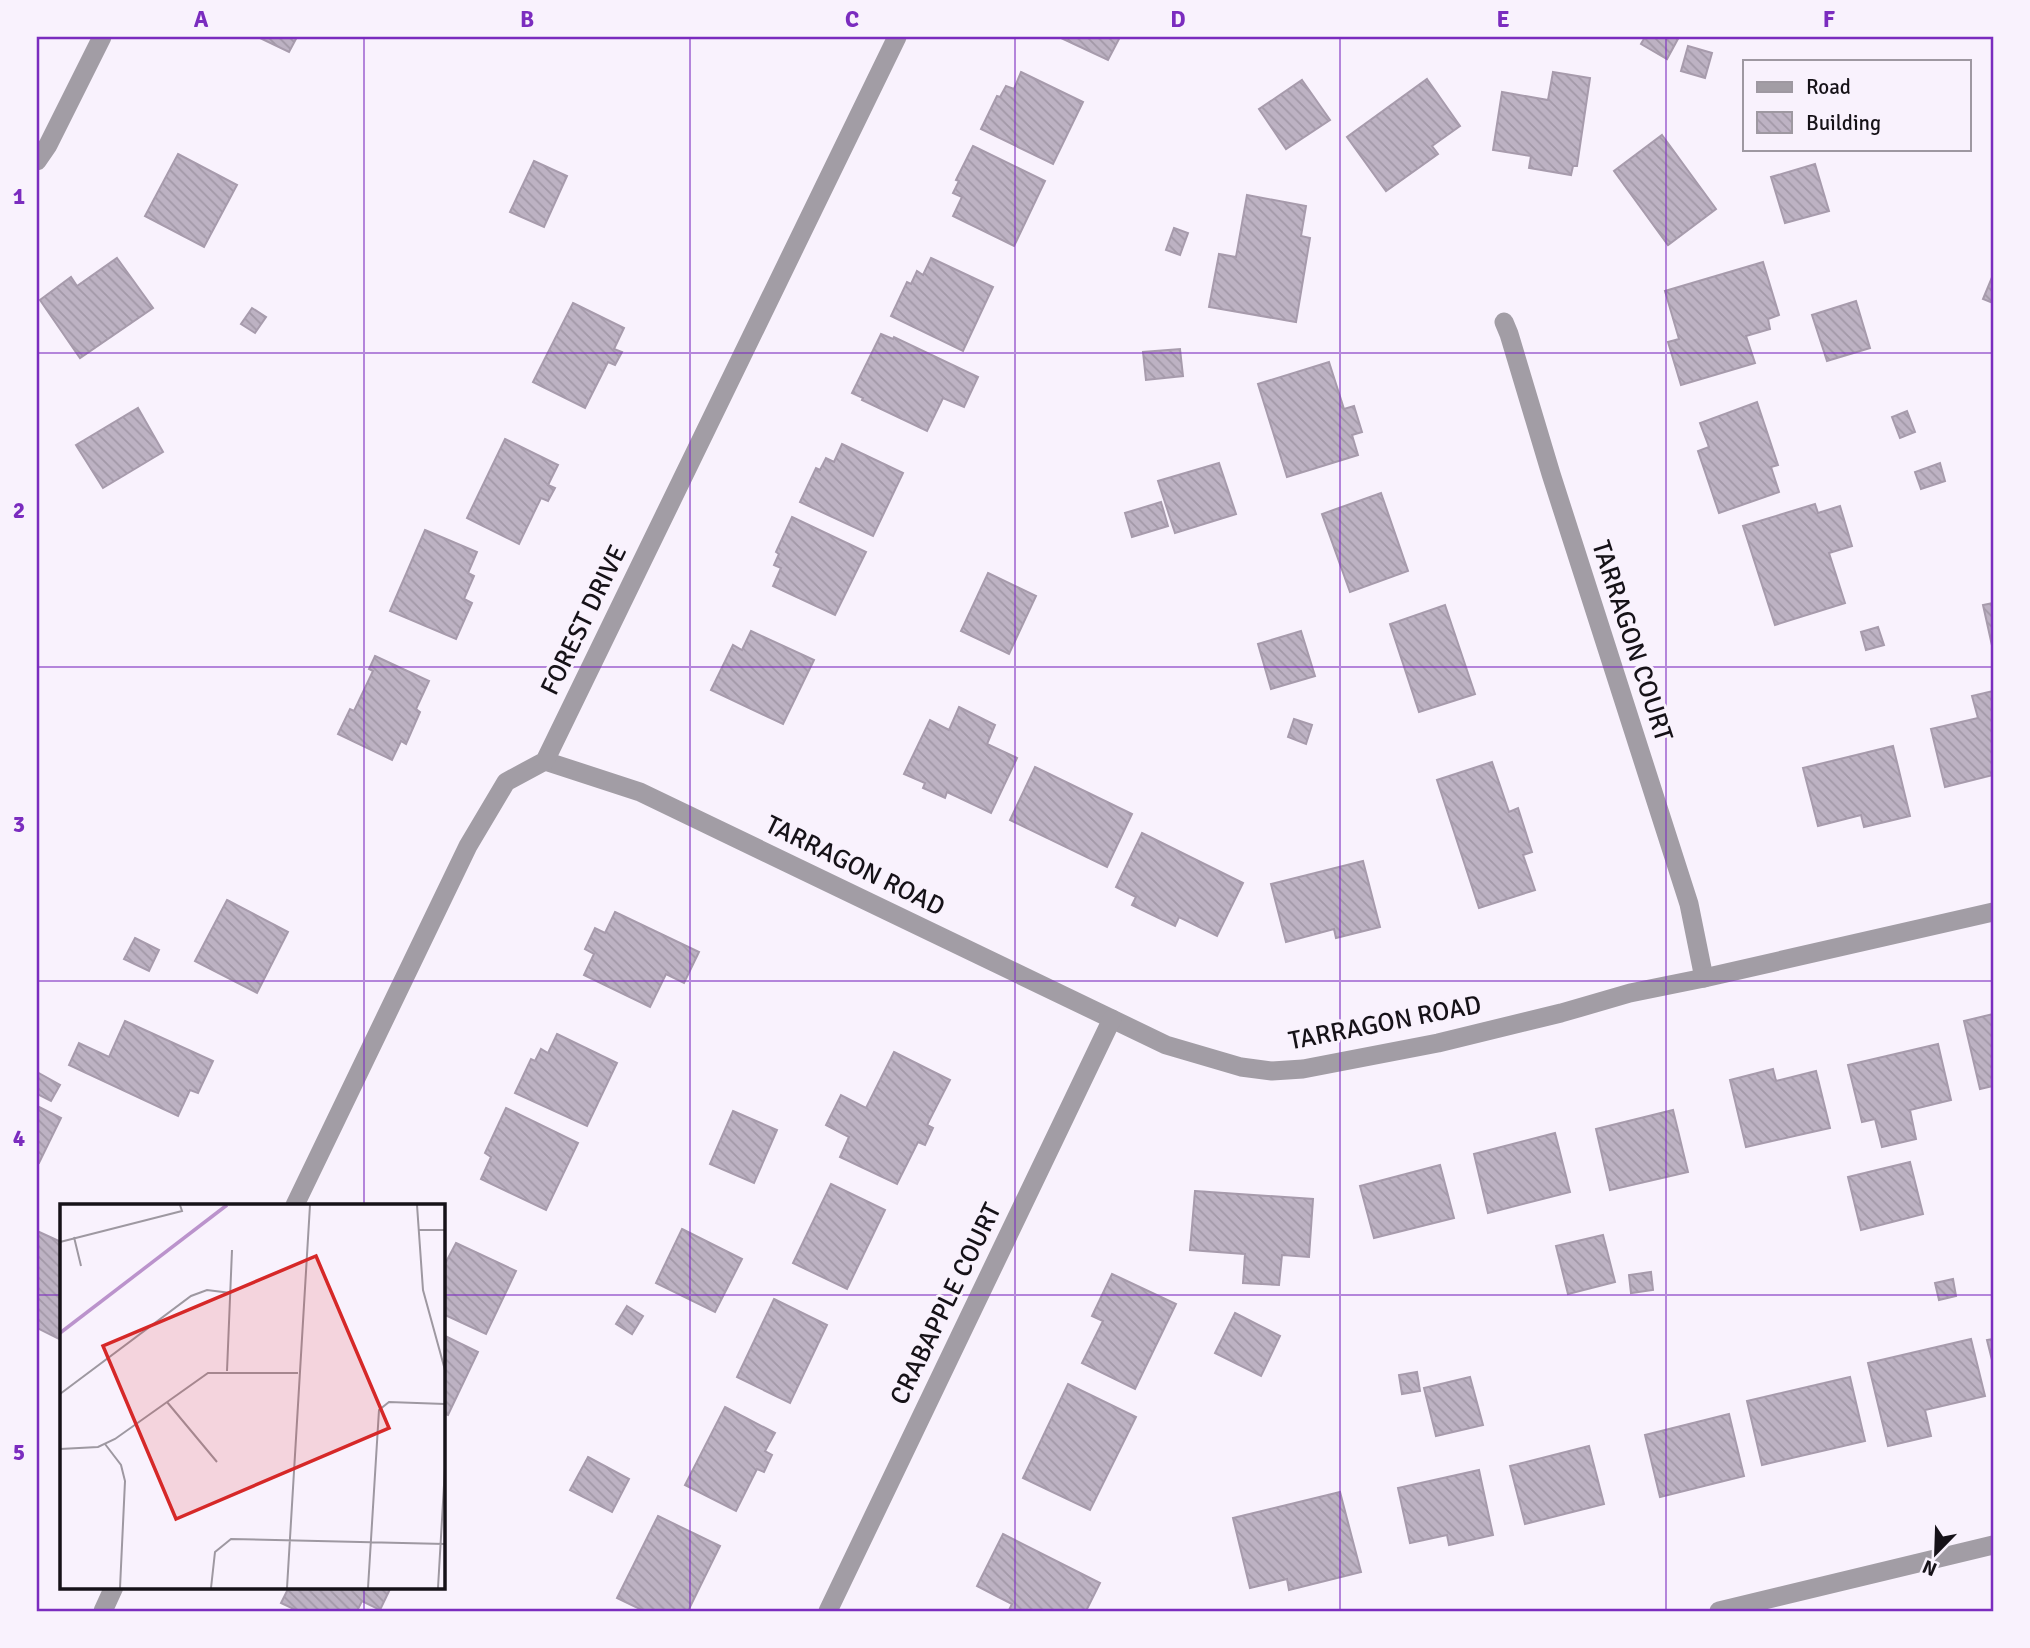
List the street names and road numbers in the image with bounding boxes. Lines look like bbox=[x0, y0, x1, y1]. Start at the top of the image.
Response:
street label: TARRAGON COURT bbox=[1584, 537, 1680, 746]
street label: FOREST DRIVE bbox=[534, 540, 634, 700]
street label: TARRAGON ROAD bbox=[760, 809, 950, 923]
street label: TARRAGON ROAD bbox=[1286, 989, 1484, 1057]
street label: CRABAPPLE COURT bbox=[883, 1198, 1009, 1410]

